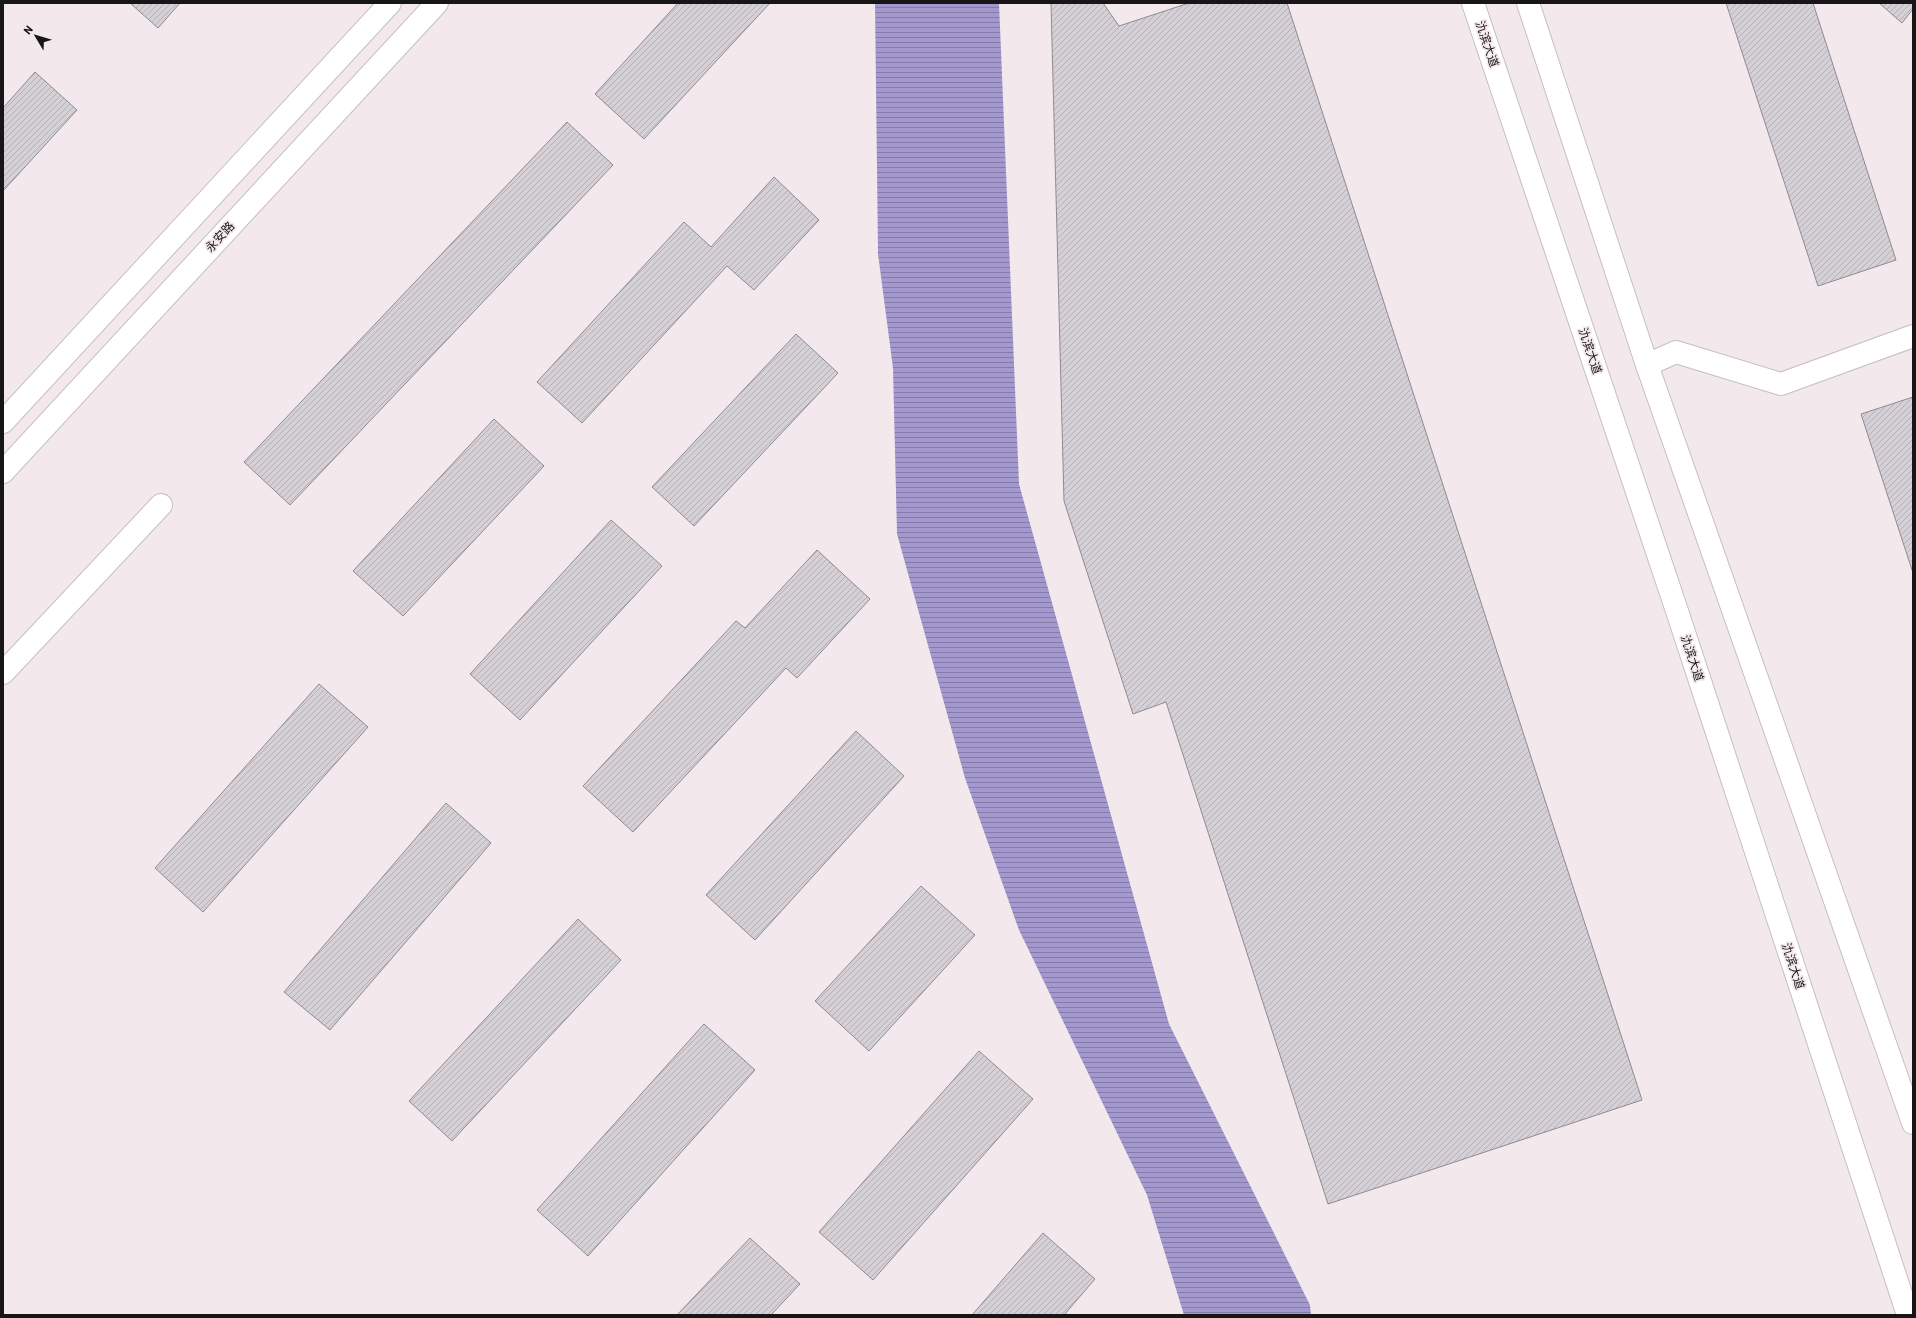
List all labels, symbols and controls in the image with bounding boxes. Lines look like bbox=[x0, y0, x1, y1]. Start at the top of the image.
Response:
north arrow bbox=[16, 16, 56, 56]
street label: 氿滨大道 bbox=[1474, 19, 1502, 69]
text: N bbox=[20, 23, 35, 36]
street label: 永安路 bbox=[202, 218, 237, 254]
street label: 氿滨大道 bbox=[1577, 326, 1605, 376]
street label: 氿滨大道 bbox=[1679, 633, 1707, 683]
street label: 氿滨大道 bbox=[1780, 941, 1808, 991]

